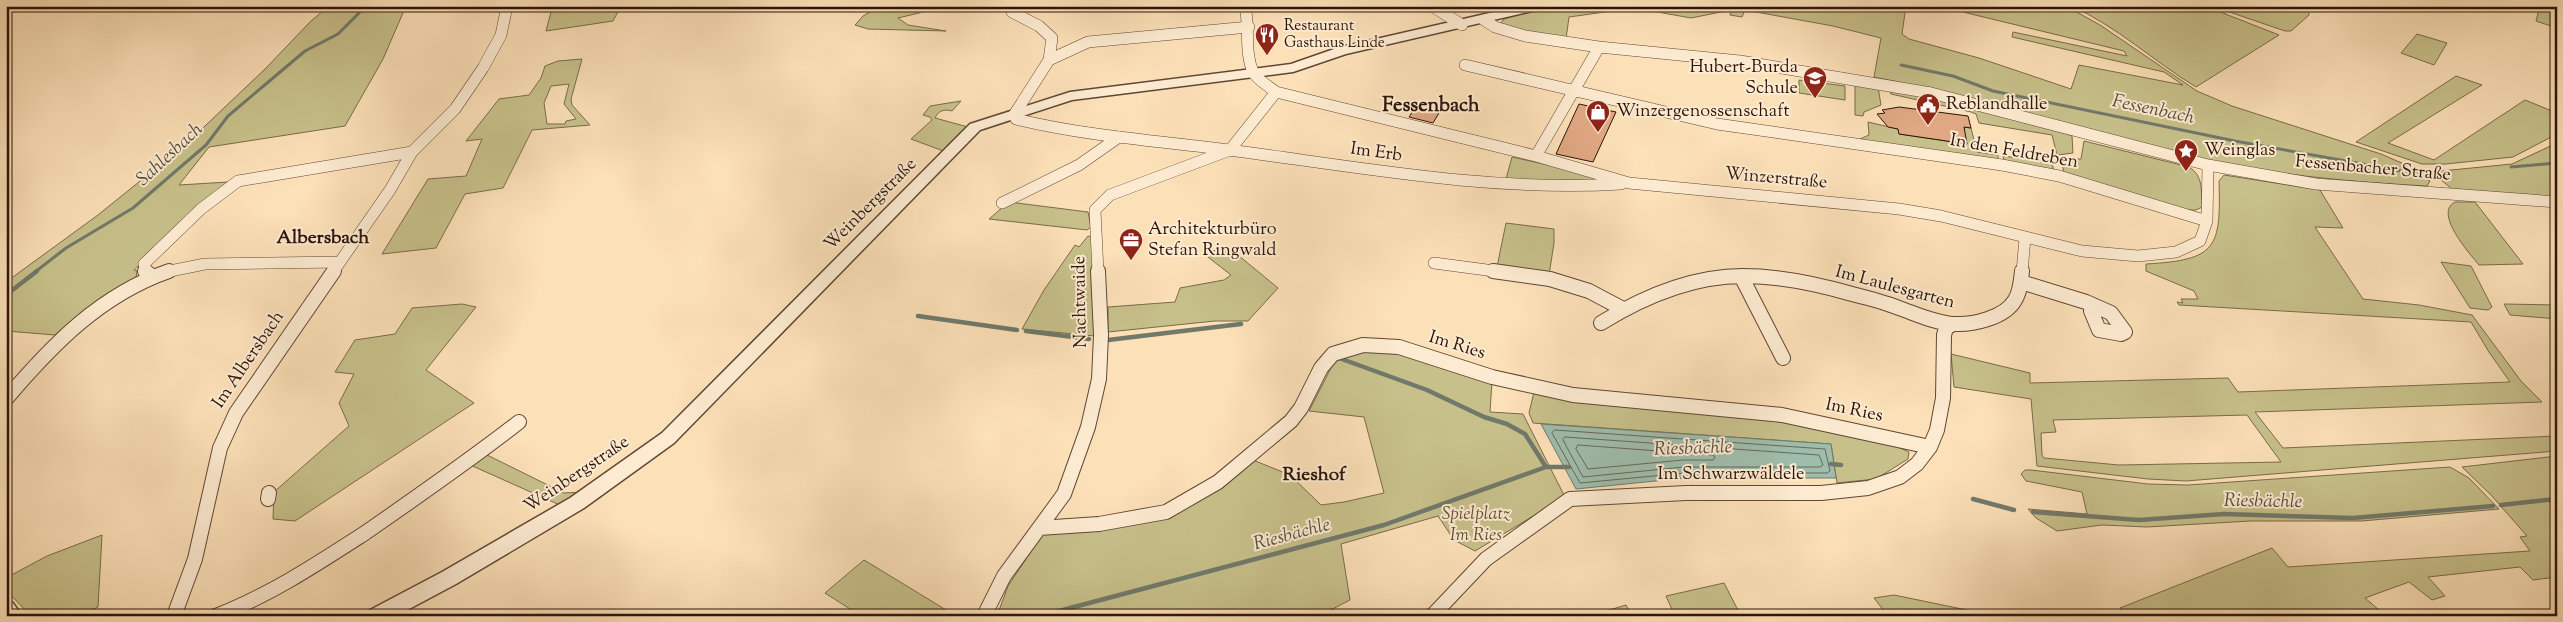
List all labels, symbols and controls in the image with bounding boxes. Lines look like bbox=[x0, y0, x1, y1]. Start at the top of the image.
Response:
place label: Restaurant Gasthaus Linde bbox=[1284, 16, 1385, 54]
restaurant icon: Restaurant Gasthaus Linde bbox=[1254, 22, 1280, 56]
place label: Hubert-Burda Schule bbox=[1689, 55, 1798, 102]
school or university icon: Hubert-Burda Schule bbox=[1802, 65, 1828, 99]
water label: Fessenbach bbox=[2109, 88, 2197, 132]
district label: Fessenbach bbox=[1382, 92, 1480, 121]
public building icon: Reblandhalle bbox=[1915, 92, 1941, 126]
place label: Reblandhalle bbox=[1946, 92, 2047, 118]
shop icon: Winzergenossenschaft bbox=[1585, 99, 1611, 133]
place label: Winzergenossenschaft bbox=[1616, 99, 1790, 125]
water label: Sahlesbach bbox=[131, 117, 210, 193]
street label: In den Feldreben bbox=[1948, 128, 2081, 176]
street label: Im Erb bbox=[1348, 137, 1404, 170]
place icon: Weinglas bbox=[2173, 138, 2199, 172]
place label: Weinglas bbox=[2204, 138, 2275, 164]
street label: Fessenbacher Straße bbox=[2294, 149, 2452, 189]
street label: Weinbergstraße bbox=[819, 153, 923, 257]
street label: Winzerstraße bbox=[1724, 162, 1828, 196]
place label: Architekturbüro Stefan Ringwald bbox=[1148, 217, 1277, 264]
district label: Albersbach bbox=[276, 225, 370, 252]
office icon: Architekturbüro Stefan Ringwald bbox=[1118, 227, 1144, 261]
street label: Nachtwaide bbox=[1067, 256, 1095, 348]
street label: Im Laulesgarten bbox=[1832, 260, 1958, 317]
street label: Im Albersbach bbox=[207, 306, 292, 414]
street label: Im Ries bbox=[1425, 325, 1489, 367]
street label: Im Ries bbox=[1823, 392, 1885, 430]
street label: Weinbergstraße bbox=[519, 430, 635, 520]
water label: Riesbächle bbox=[1653, 434, 1733, 464]
district label: Rieshof bbox=[1282, 462, 1347, 489]
street label: Im Schwarzwäldele bbox=[1658, 462, 1804, 488]
water label: Riesbächle bbox=[2224, 488, 2303, 516]
park label: Spielplatz Im Ries bbox=[1442, 502, 1511, 549]
water label: Riesbächle bbox=[1251, 512, 1334, 558]

